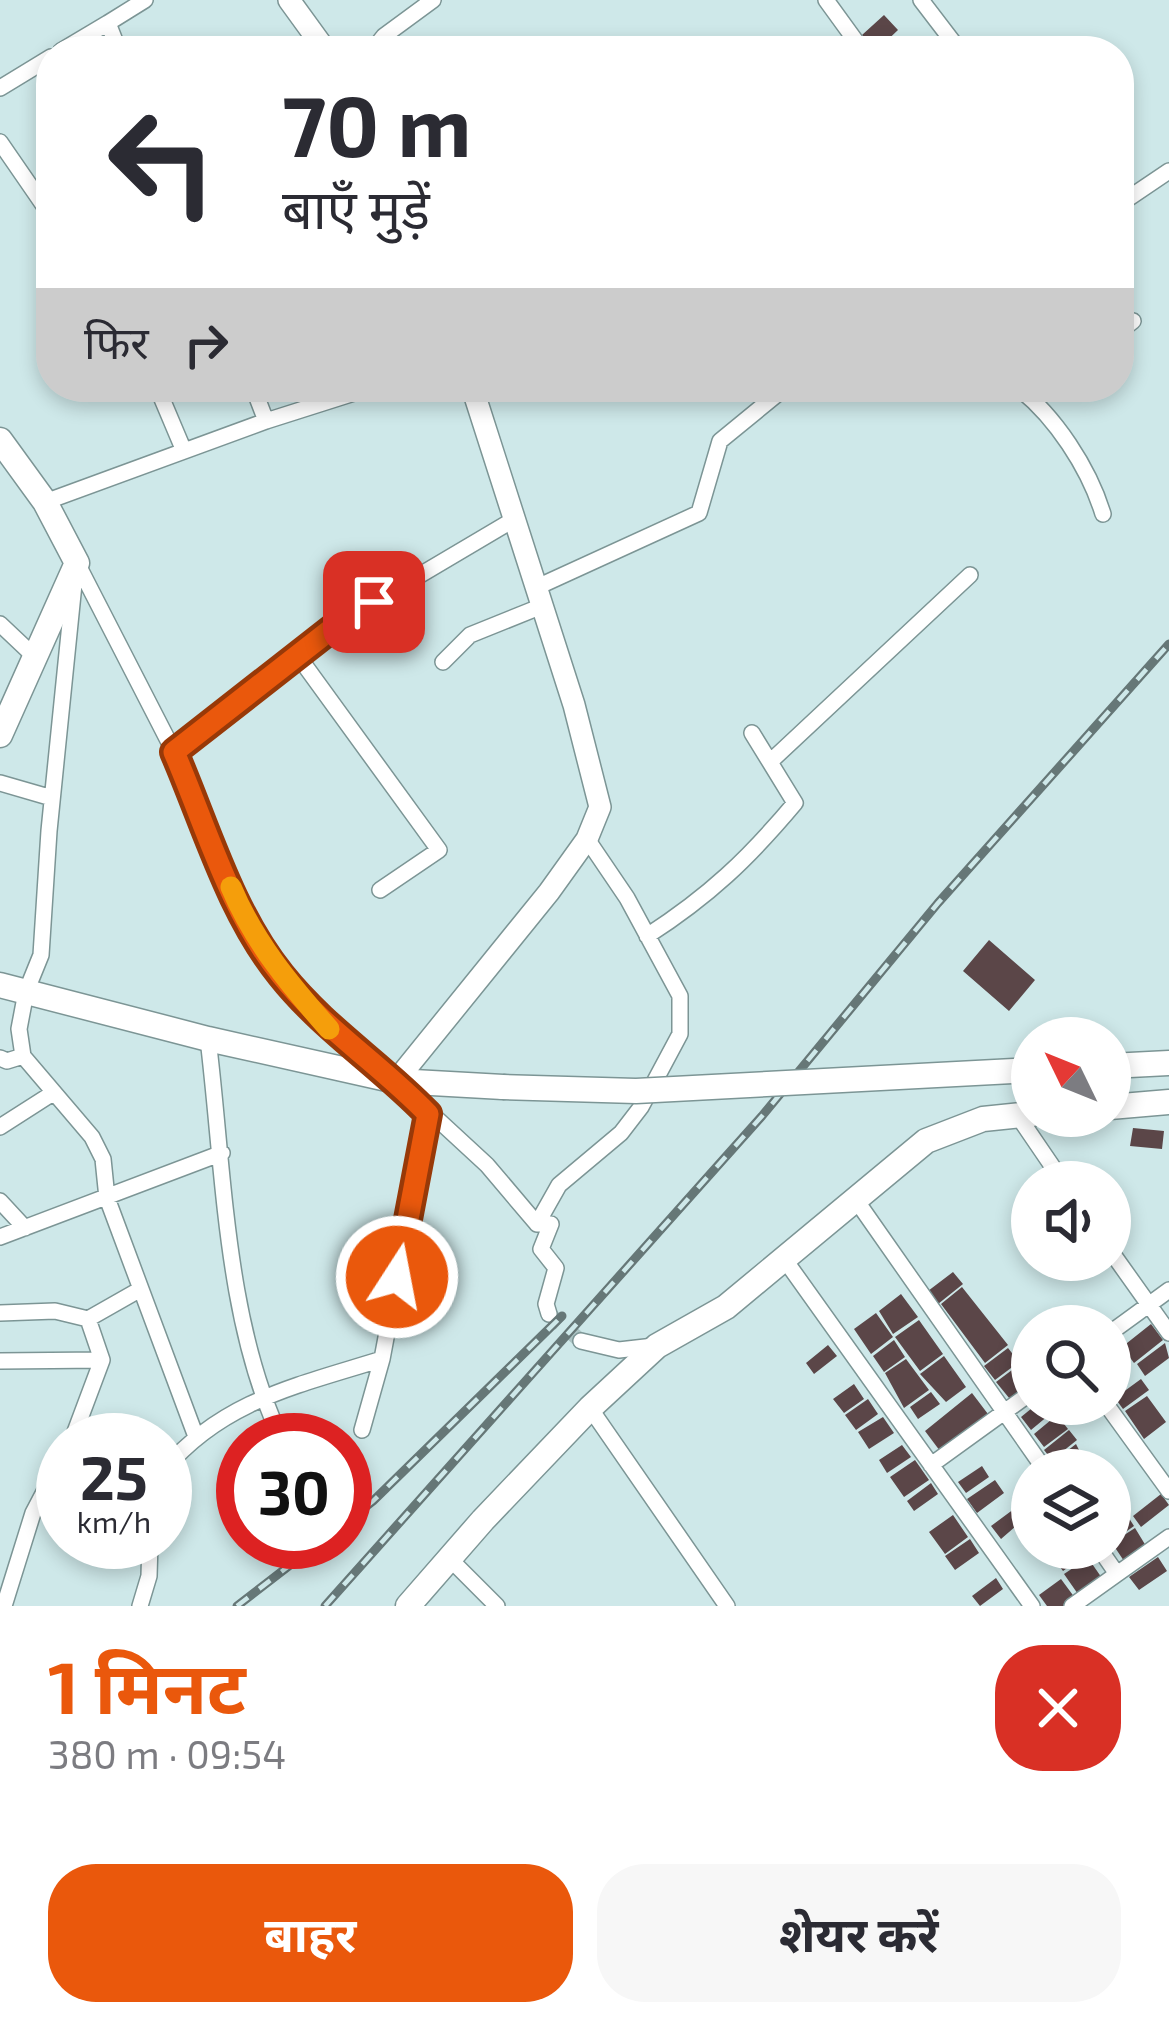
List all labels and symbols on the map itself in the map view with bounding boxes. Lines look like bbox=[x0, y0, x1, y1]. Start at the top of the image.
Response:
pin bbox=[323, 551, 425, 653]
north arrow bbox=[1011, 1017, 1131, 1137]
position arrow bbox=[334, 1214, 460, 1340]
speed limit sign: 30 bbox=[216, 1413, 372, 1569]

